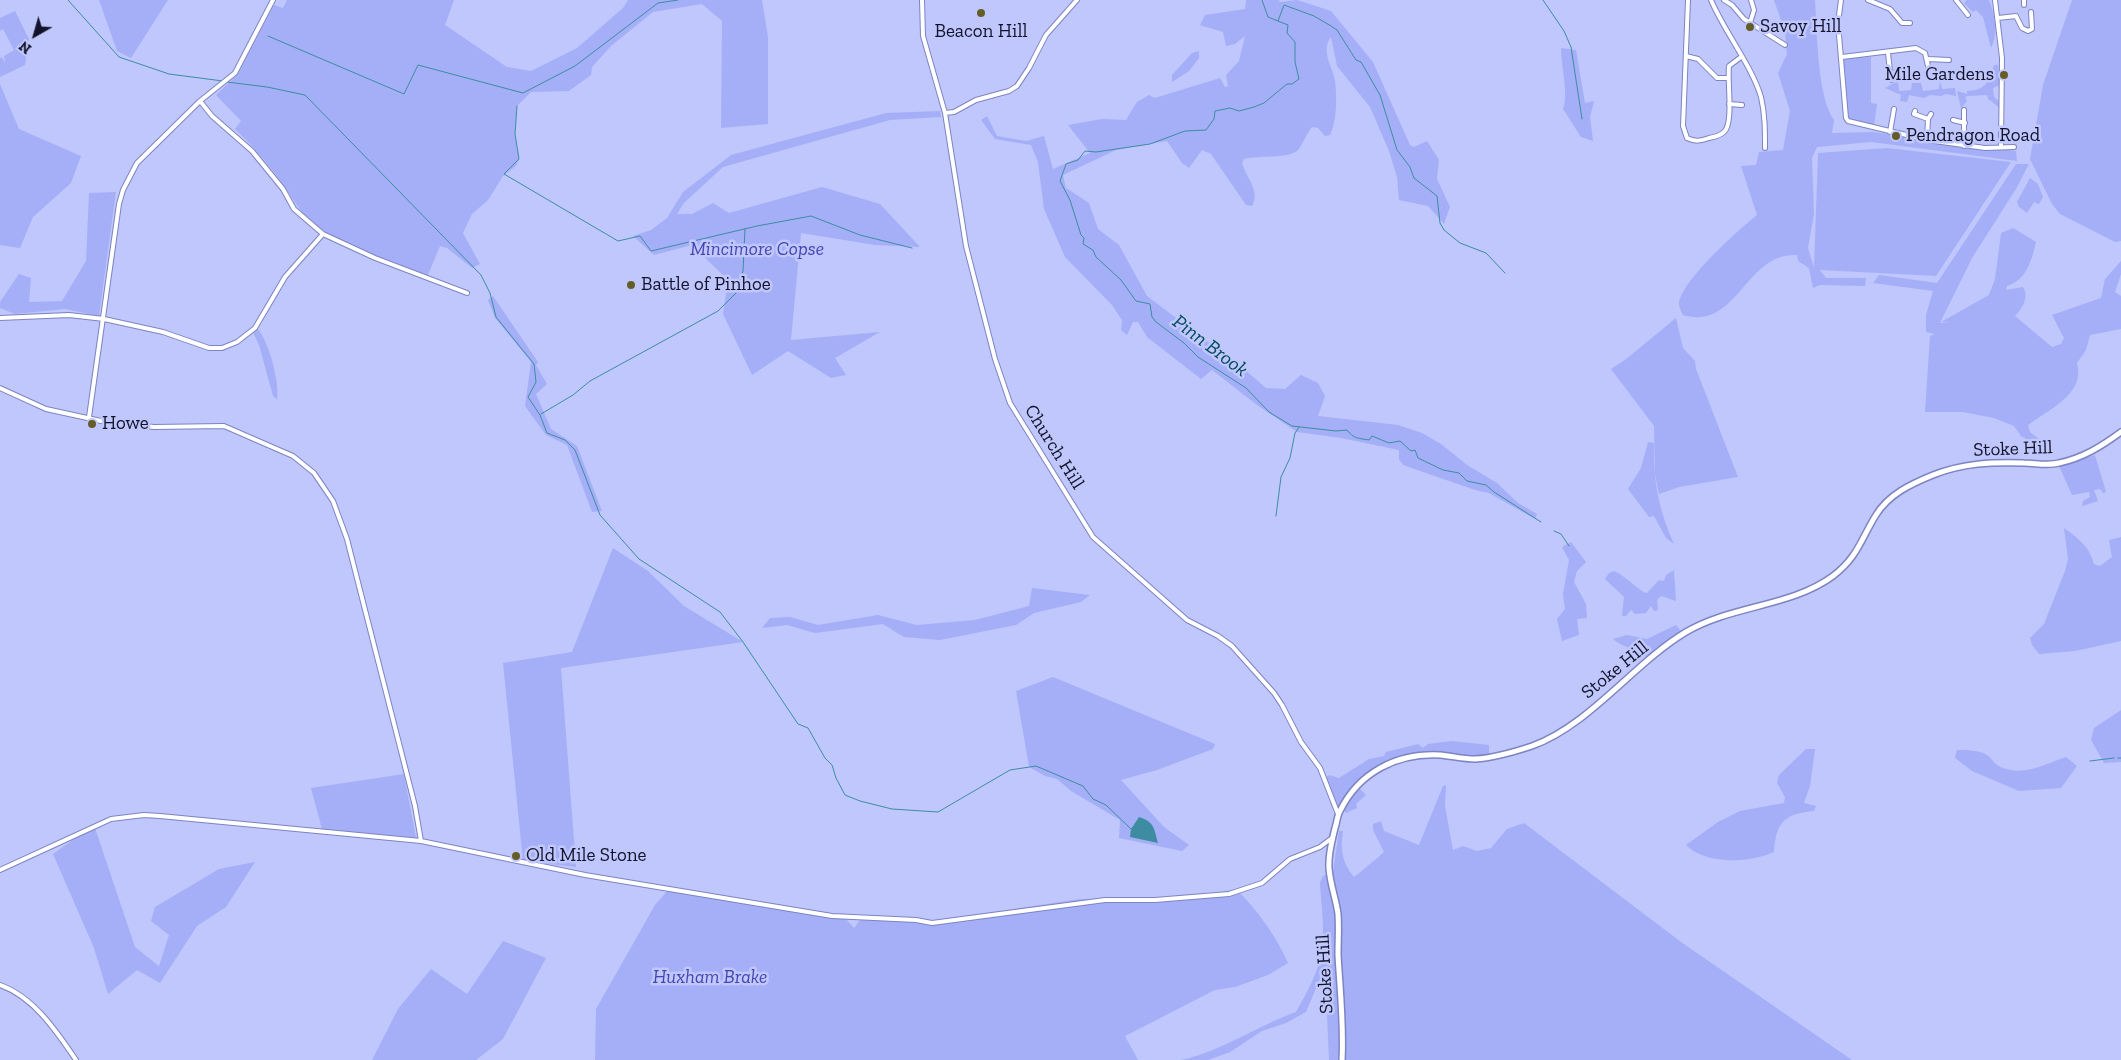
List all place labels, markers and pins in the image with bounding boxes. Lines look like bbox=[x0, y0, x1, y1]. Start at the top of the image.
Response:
marker: Beacon Hill bbox=[975, 7, 987, 19]
place label: Savoy Hill bbox=[1760, 16, 1842, 38]
place label: Beacon Hill bbox=[934, 21, 1028, 43]
marker: Savoy Hill bbox=[1744, 21, 1756, 33]
place label: Mile Gardens bbox=[1885, 64, 1994, 86]
marker: Mile Gardens bbox=[1998, 69, 2010, 81]
place label: Pendragon Road bbox=[1906, 125, 2040, 147]
marker: Pendragon Road bbox=[1890, 130, 1902, 142]
place label: Battle of Pinhoe bbox=[641, 274, 771, 296]
marker: Battle of Pinhoe bbox=[625, 279, 637, 291]
place label: Howe bbox=[102, 413, 149, 435]
marker: Howe bbox=[86, 418, 98, 430]
place label: Old Mile Stone bbox=[526, 845, 647, 867]
marker: Old Mile Stone bbox=[510, 850, 522, 862]

